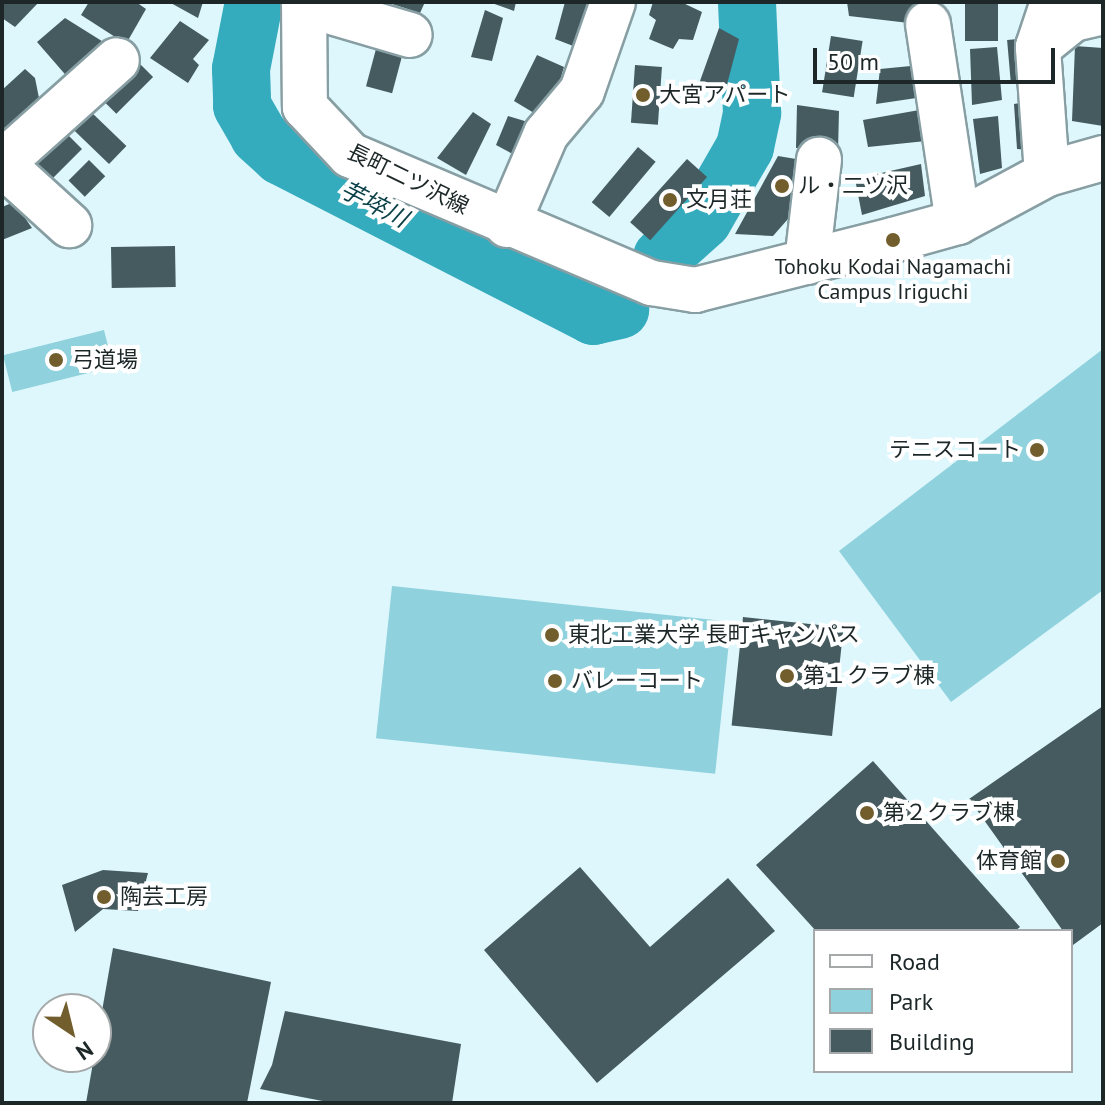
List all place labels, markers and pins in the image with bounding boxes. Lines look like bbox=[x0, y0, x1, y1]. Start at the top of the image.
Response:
place label: 大宮アパート bbox=[659, 82, 791, 108]
marker: 大宮アパート bbox=[634, 86, 652, 104]
place label: ル・二ツ沢 bbox=[798, 173, 908, 199]
marker: ル・二ツ沢 bbox=[773, 177, 791, 195]
place label: 文月荘 bbox=[686, 187, 752, 213]
marker: 文月荘 bbox=[661, 191, 679, 209]
marker: Tohoku Kodai Nagamachi Campus Iriguchi bbox=[884, 231, 902, 249]
place label: Tohoku Kodai Nagamachi Campus Iriguchi bbox=[774, 253, 1012, 304]
place label: 弓道場 bbox=[72, 347, 138, 373]
marker: 弓道場 bbox=[47, 351, 65, 369]
place label: テニスコート bbox=[889, 437, 1021, 463]
marker: テニスコート bbox=[1028, 441, 1046, 459]
place label: 東北工業大学 長町キャンパス bbox=[568, 622, 860, 648]
marker: 東北工業大学 長町キャンパス bbox=[543, 626, 561, 644]
place label: 第１クラブ棟 bbox=[803, 663, 935, 689]
marker: 第１クラブ棟 bbox=[778, 667, 796, 685]
place label: バレーコート bbox=[571, 668, 703, 694]
marker: バレーコート bbox=[546, 672, 564, 690]
place label: 第２クラブ棟 bbox=[883, 800, 1015, 826]
marker: 第２クラブ棟 bbox=[858, 804, 876, 822]
place label: 体育館 bbox=[976, 848, 1042, 874]
marker: 体育館 bbox=[1049, 852, 1067, 870]
place label: 陶芸工房 bbox=[120, 884, 208, 910]
marker: 陶芸工房 bbox=[95, 888, 113, 906]

